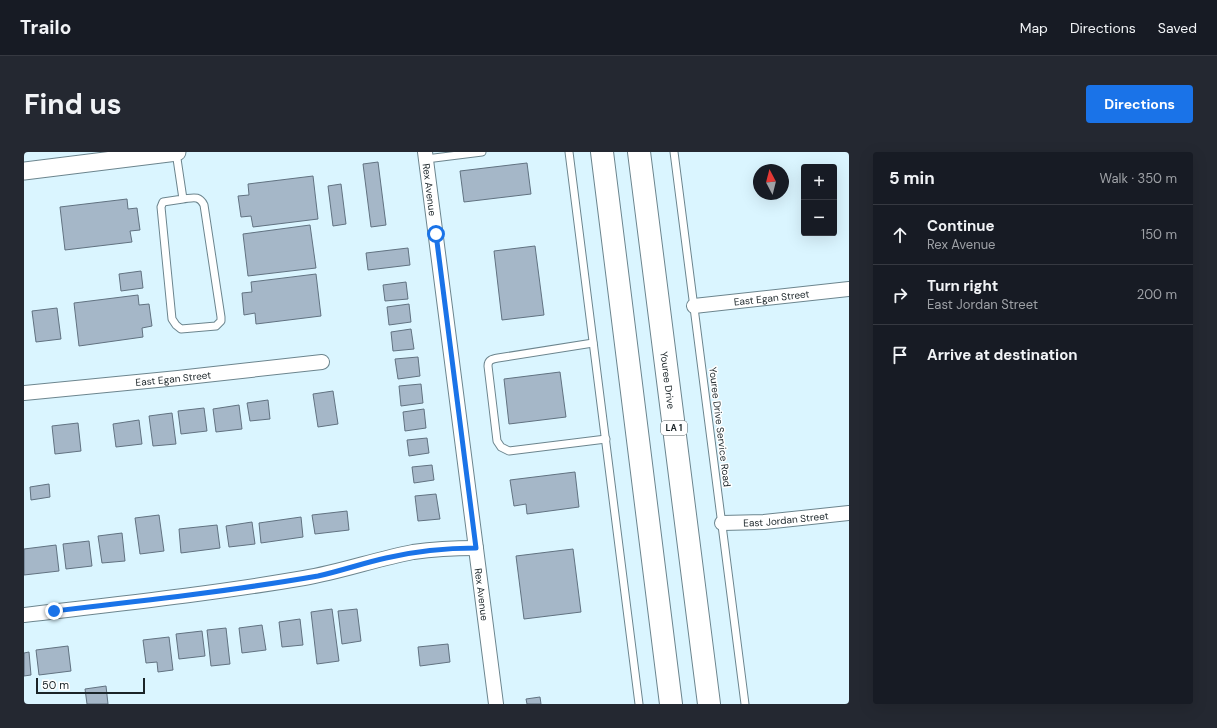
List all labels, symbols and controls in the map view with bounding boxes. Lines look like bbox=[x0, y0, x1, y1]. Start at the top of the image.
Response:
text: Trailo bbox=[20, 15, 71, 40]
text: Map bbox=[1020, 19, 1048, 37]
text: Directions bbox=[1070, 19, 1136, 37]
text: Saved bbox=[1158, 19, 1197, 37]
button: Directions bbox=[1086, 85, 1193, 123]
text: Find us bbox=[24, 86, 122, 123]
street label: Rex Avenue bbox=[420, 163, 440, 217]
north arrow bbox=[753, 164, 789, 200]
map controls bbox=[801, 164, 837, 236]
button: + bbox=[801, 164, 837, 200]
text: 5 min bbox=[889, 167, 935, 189]
text: Walk · 350 m bbox=[1099, 170, 1177, 187]
button: − bbox=[801, 200, 837, 236]
text: Continue bbox=[927, 216, 995, 236]
icon: ahead bbox=[889, 224, 911, 246]
route start bbox=[427, 225, 445, 243]
text: 150 m bbox=[1141, 226, 1177, 243]
text: Rex Avenue bbox=[927, 236, 996, 253]
text: Turn right bbox=[927, 276, 998, 296]
icon: right bbox=[889, 284, 911, 306]
text: 200 m bbox=[1137, 286, 1177, 303]
street label: East Egan Street bbox=[733, 287, 810, 308]
text: East Jordan Street bbox=[927, 296, 1038, 313]
icon: arrive bbox=[889, 344, 911, 366]
text: Arrive at destination bbox=[927, 345, 1078, 365]
street label: Youree Drive bbox=[658, 351, 678, 410]
street label: Youree Drive Service Road bbox=[706, 366, 734, 488]
street label: East Egan Street bbox=[135, 368, 212, 389]
road number: LA 1 bbox=[661, 421, 687, 435]
street label: East Jordan Street bbox=[743, 509, 829, 529]
street label: Rex Avenue bbox=[472, 567, 492, 622]
route end bbox=[45, 602, 63, 620]
scale bar bbox=[36, 676, 145, 695]
text: 50 m bbox=[42, 678, 69, 692]

